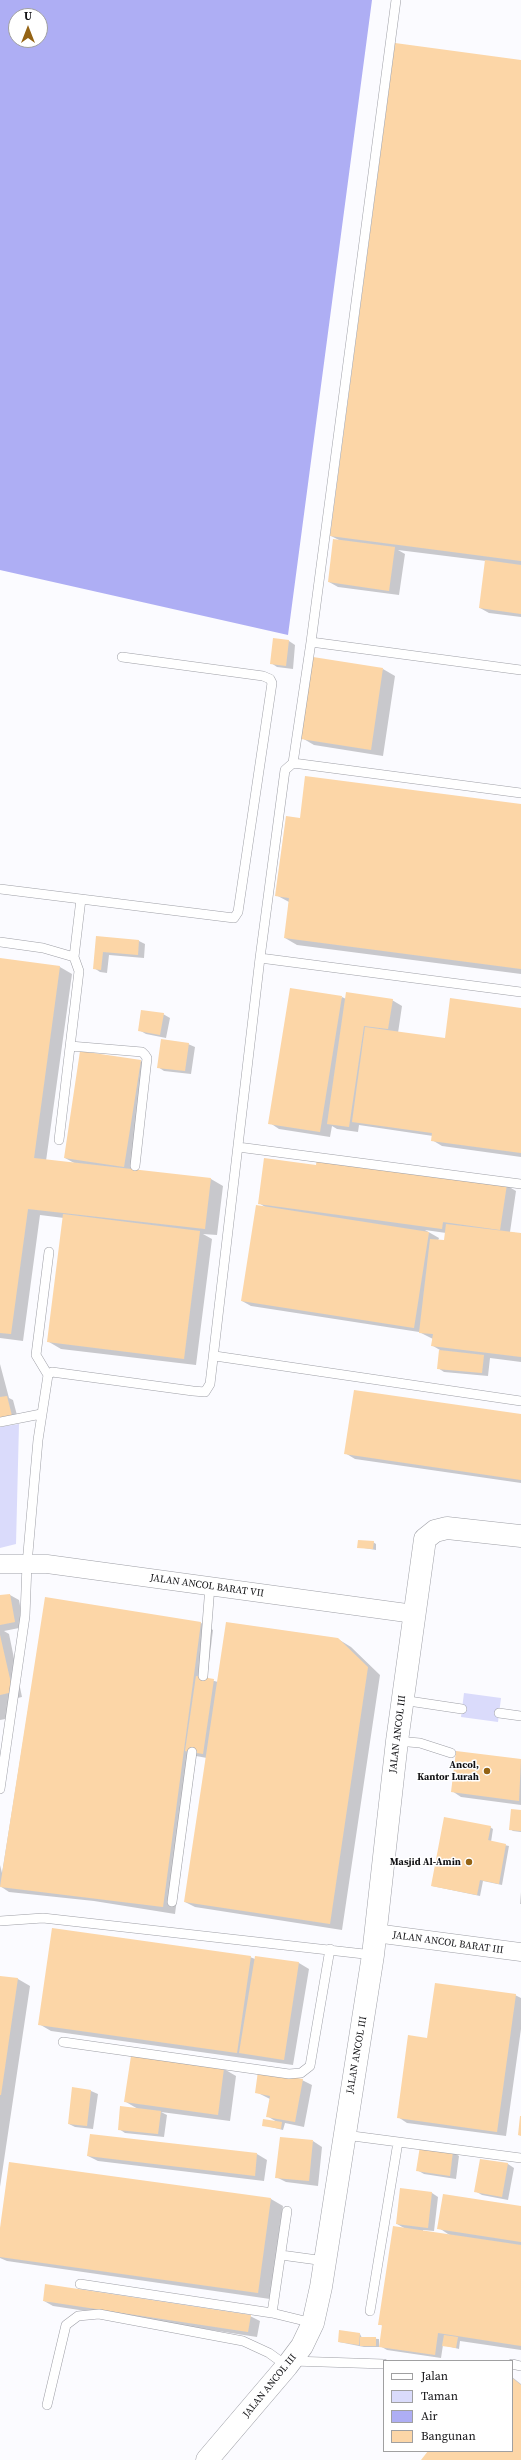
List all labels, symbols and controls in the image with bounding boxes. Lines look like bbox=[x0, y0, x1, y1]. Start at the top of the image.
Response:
north arrow bbox=[8, 8, 48, 48]
text: U bbox=[24, 9, 32, 24]
street label: JALAN ANCOL BARAT VII bbox=[149, 1572, 265, 1600]
street label: JALAN ANCOL III bbox=[387, 1694, 409, 1774]
place label: Ancol, Kantor Lurah bbox=[417, 1759, 479, 1782]
marker: Ancol, Kantor Lurah bbox=[482, 1766, 492, 1776]
place label: Masjid Al-Amin bbox=[390, 1856, 461, 1868]
marker: Masjid Al-Amin bbox=[464, 1857, 474, 1867]
street label: JALAN ANCOL BARAT III bbox=[392, 1929, 504, 1957]
street label: JALAN ANCOL III bbox=[344, 2015, 370, 2095]
street label: JALAN ANCOL III bbox=[241, 2352, 299, 2420]
legend bbox=[383, 2360, 513, 2452]
text: Jalan bbox=[421, 2368, 448, 2384]
text: Taman bbox=[421, 2388, 458, 2404]
text: Air bbox=[421, 2408, 438, 2424]
text: Bangunan bbox=[421, 2428, 476, 2444]

